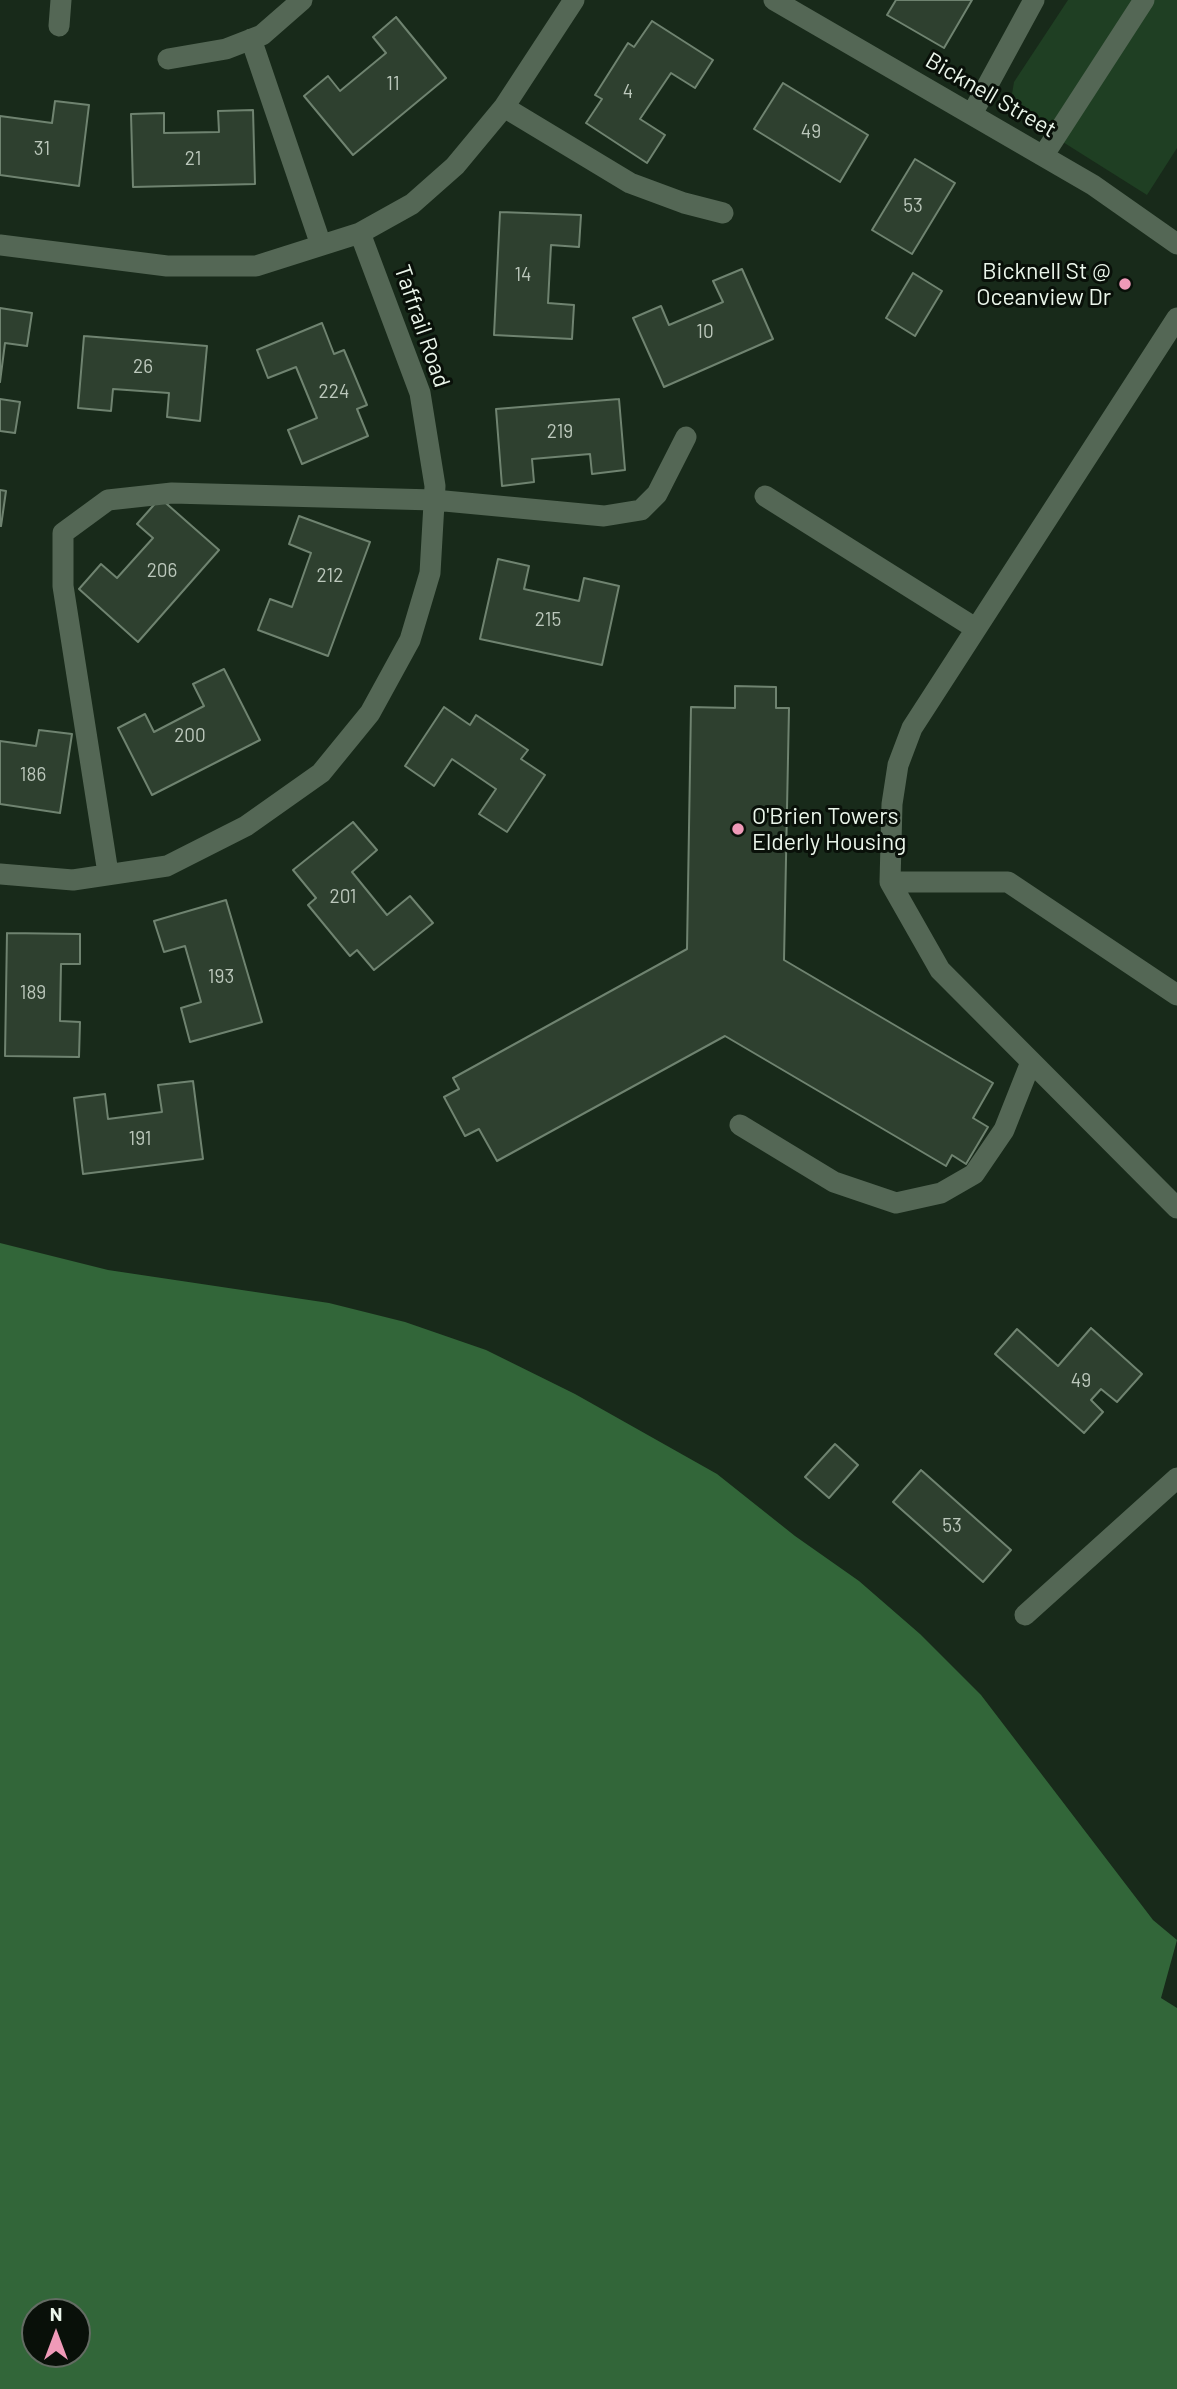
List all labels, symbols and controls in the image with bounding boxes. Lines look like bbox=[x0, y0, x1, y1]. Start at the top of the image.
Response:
street label: Bicknell Street bbox=[921, 46, 1061, 144]
house number: 11 bbox=[386, 73, 400, 95]
house number: 4 bbox=[623, 81, 633, 103]
house number: 49 bbox=[801, 121, 821, 143]
house number: 31 bbox=[34, 138, 50, 160]
house number: 21 bbox=[185, 148, 201, 170]
house number: 53 bbox=[903, 195, 923, 217]
place label: Bicknell St @ Oceanview Dr bbox=[976, 257, 1111, 311]
street label: Taffrail Road bbox=[388, 261, 456, 391]
house number: 14 bbox=[514, 264, 532, 286]
marker: Bicknell St @ Oceanview Dr bbox=[1117, 276, 1133, 292]
house number: 10 bbox=[696, 321, 714, 343]
house number: 26 bbox=[133, 356, 153, 378]
house number: 224 bbox=[319, 381, 349, 403]
house number: 219 bbox=[547, 421, 573, 443]
house number: 206 bbox=[147, 560, 177, 582]
house number: 212 bbox=[317, 565, 343, 587]
house number: 215 bbox=[535, 609, 561, 631]
house number: 200 bbox=[174, 725, 206, 747]
house number: 186 bbox=[20, 764, 46, 786]
place label: O'Brien Towers Elderly Housing bbox=[752, 802, 906, 856]
marker: O'Brien Towers Elderly Housing bbox=[730, 821, 746, 837]
house number: 201 bbox=[329, 886, 357, 908]
house number: 193 bbox=[208, 966, 234, 988]
house number: 189 bbox=[20, 982, 46, 1004]
house number: 191 bbox=[129, 1128, 151, 1150]
house number: 49 bbox=[1071, 1370, 1091, 1392]
house number: 53 bbox=[942, 1515, 962, 1537]
north arrow bbox=[21, 2298, 91, 2368]
text: N bbox=[50, 2302, 62, 2325]

